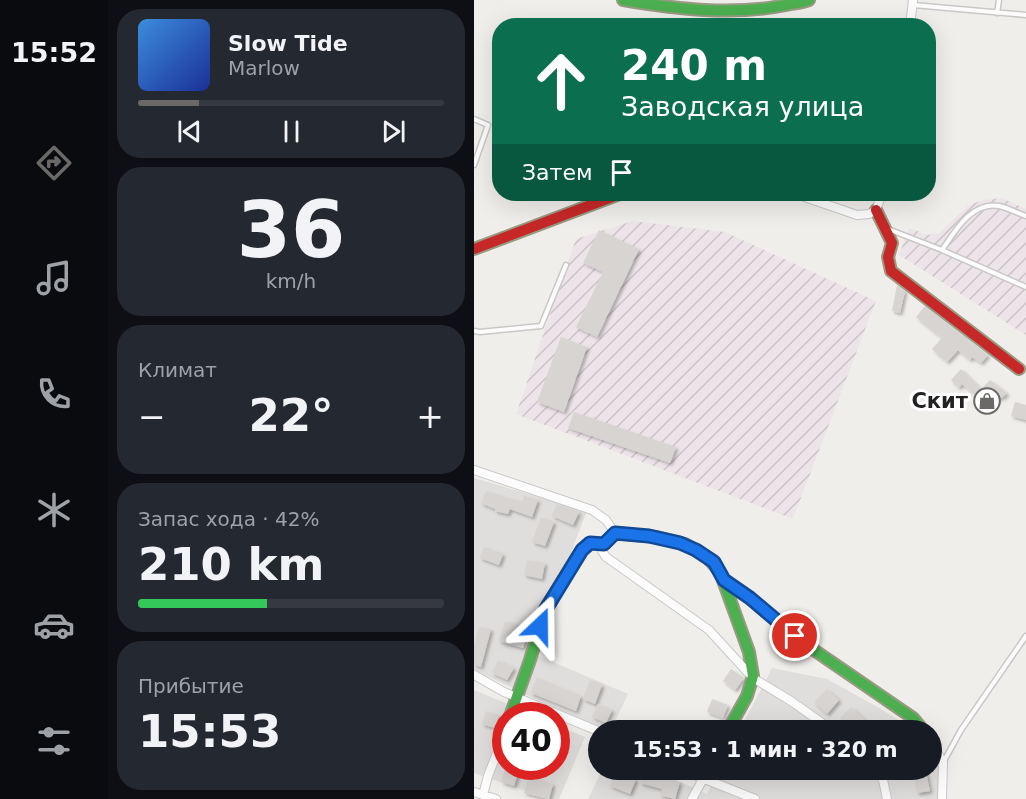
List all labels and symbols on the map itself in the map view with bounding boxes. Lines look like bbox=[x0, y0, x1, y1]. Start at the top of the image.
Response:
shop icon: Скит bbox=[972, 386, 1002, 416]
place label: Скит bbox=[911, 389, 969, 413]
position arrow bbox=[508, 594, 572, 658]
pin bbox=[769, 610, 820, 661]
speed limit sign: 40 bbox=[492, 702, 570, 780]

